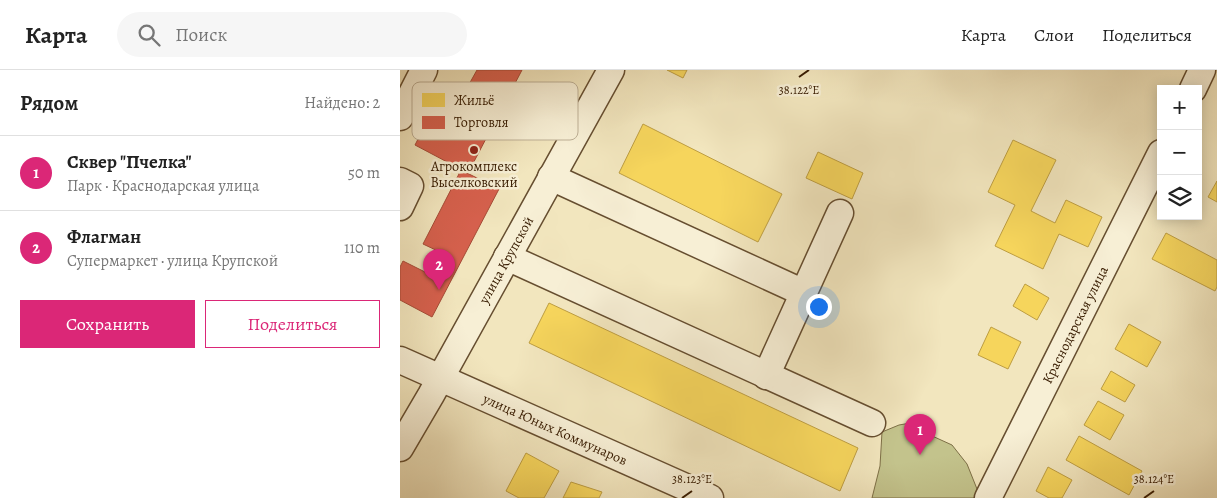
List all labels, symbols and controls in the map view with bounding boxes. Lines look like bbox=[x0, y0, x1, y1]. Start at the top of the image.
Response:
search box bbox=[117, 12, 467, 57]
text: Карта bbox=[25, 19, 87, 51]
icon: search bbox=[135, 21, 163, 49]
text: Поиск bbox=[175, 22, 227, 48]
text: Карта bbox=[961, 23, 1006, 47]
text: Слои bbox=[1034, 23, 1074, 47]
text: Поделиться bbox=[1102, 23, 1192, 47]
legend bbox=[412, 82, 578, 140]
text: 38.122°E bbox=[779, 82, 819, 98]
map controls bbox=[1157, 85, 1202, 220]
button: + bbox=[1157, 85, 1202, 130]
text: Рядом bbox=[20, 89, 78, 117]
text: Жильё bbox=[454, 91, 494, 110]
text: Найдено: 2 bbox=[304, 92, 380, 114]
text: Торговля bbox=[454, 113, 509, 132]
button: − bbox=[1157, 130, 1202, 175]
marker: Агрокомплекс Выселковский bbox=[468, 144, 480, 156]
text: Сквер "Пчелка" bbox=[67, 149, 192, 175]
place label: Агрокомплекс Выселковский bbox=[430, 157, 518, 192]
text: 1 bbox=[33, 162, 39, 184]
text: 50 m bbox=[348, 162, 380, 184]
text: Парк · Краснодарская улица bbox=[67, 175, 259, 197]
button: layers bbox=[1157, 175, 1202, 220]
street label: улица Крупской bbox=[474, 213, 538, 308]
text: Флагман bbox=[67, 224, 141, 250]
text: 2 bbox=[32, 237, 40, 259]
text: 110 m bbox=[344, 237, 380, 259]
pin: 2 bbox=[423, 249, 455, 290]
text: Супермаркет · улица Крупской bbox=[67, 250, 278, 272]
street label: Краснодарская улица bbox=[1038, 262, 1113, 387]
your location bbox=[806, 294, 832, 320]
button: Сохранить bbox=[20, 300, 195, 348]
button: Поделиться bbox=[205, 300, 380, 348]
street label: улица Юных Коммунаров bbox=[479, 389, 631, 470]
pin: 1 bbox=[904, 414, 936, 455]
text: 38.123°E bbox=[672, 471, 712, 487]
text: 38.124°E bbox=[1134, 471, 1174, 487]

